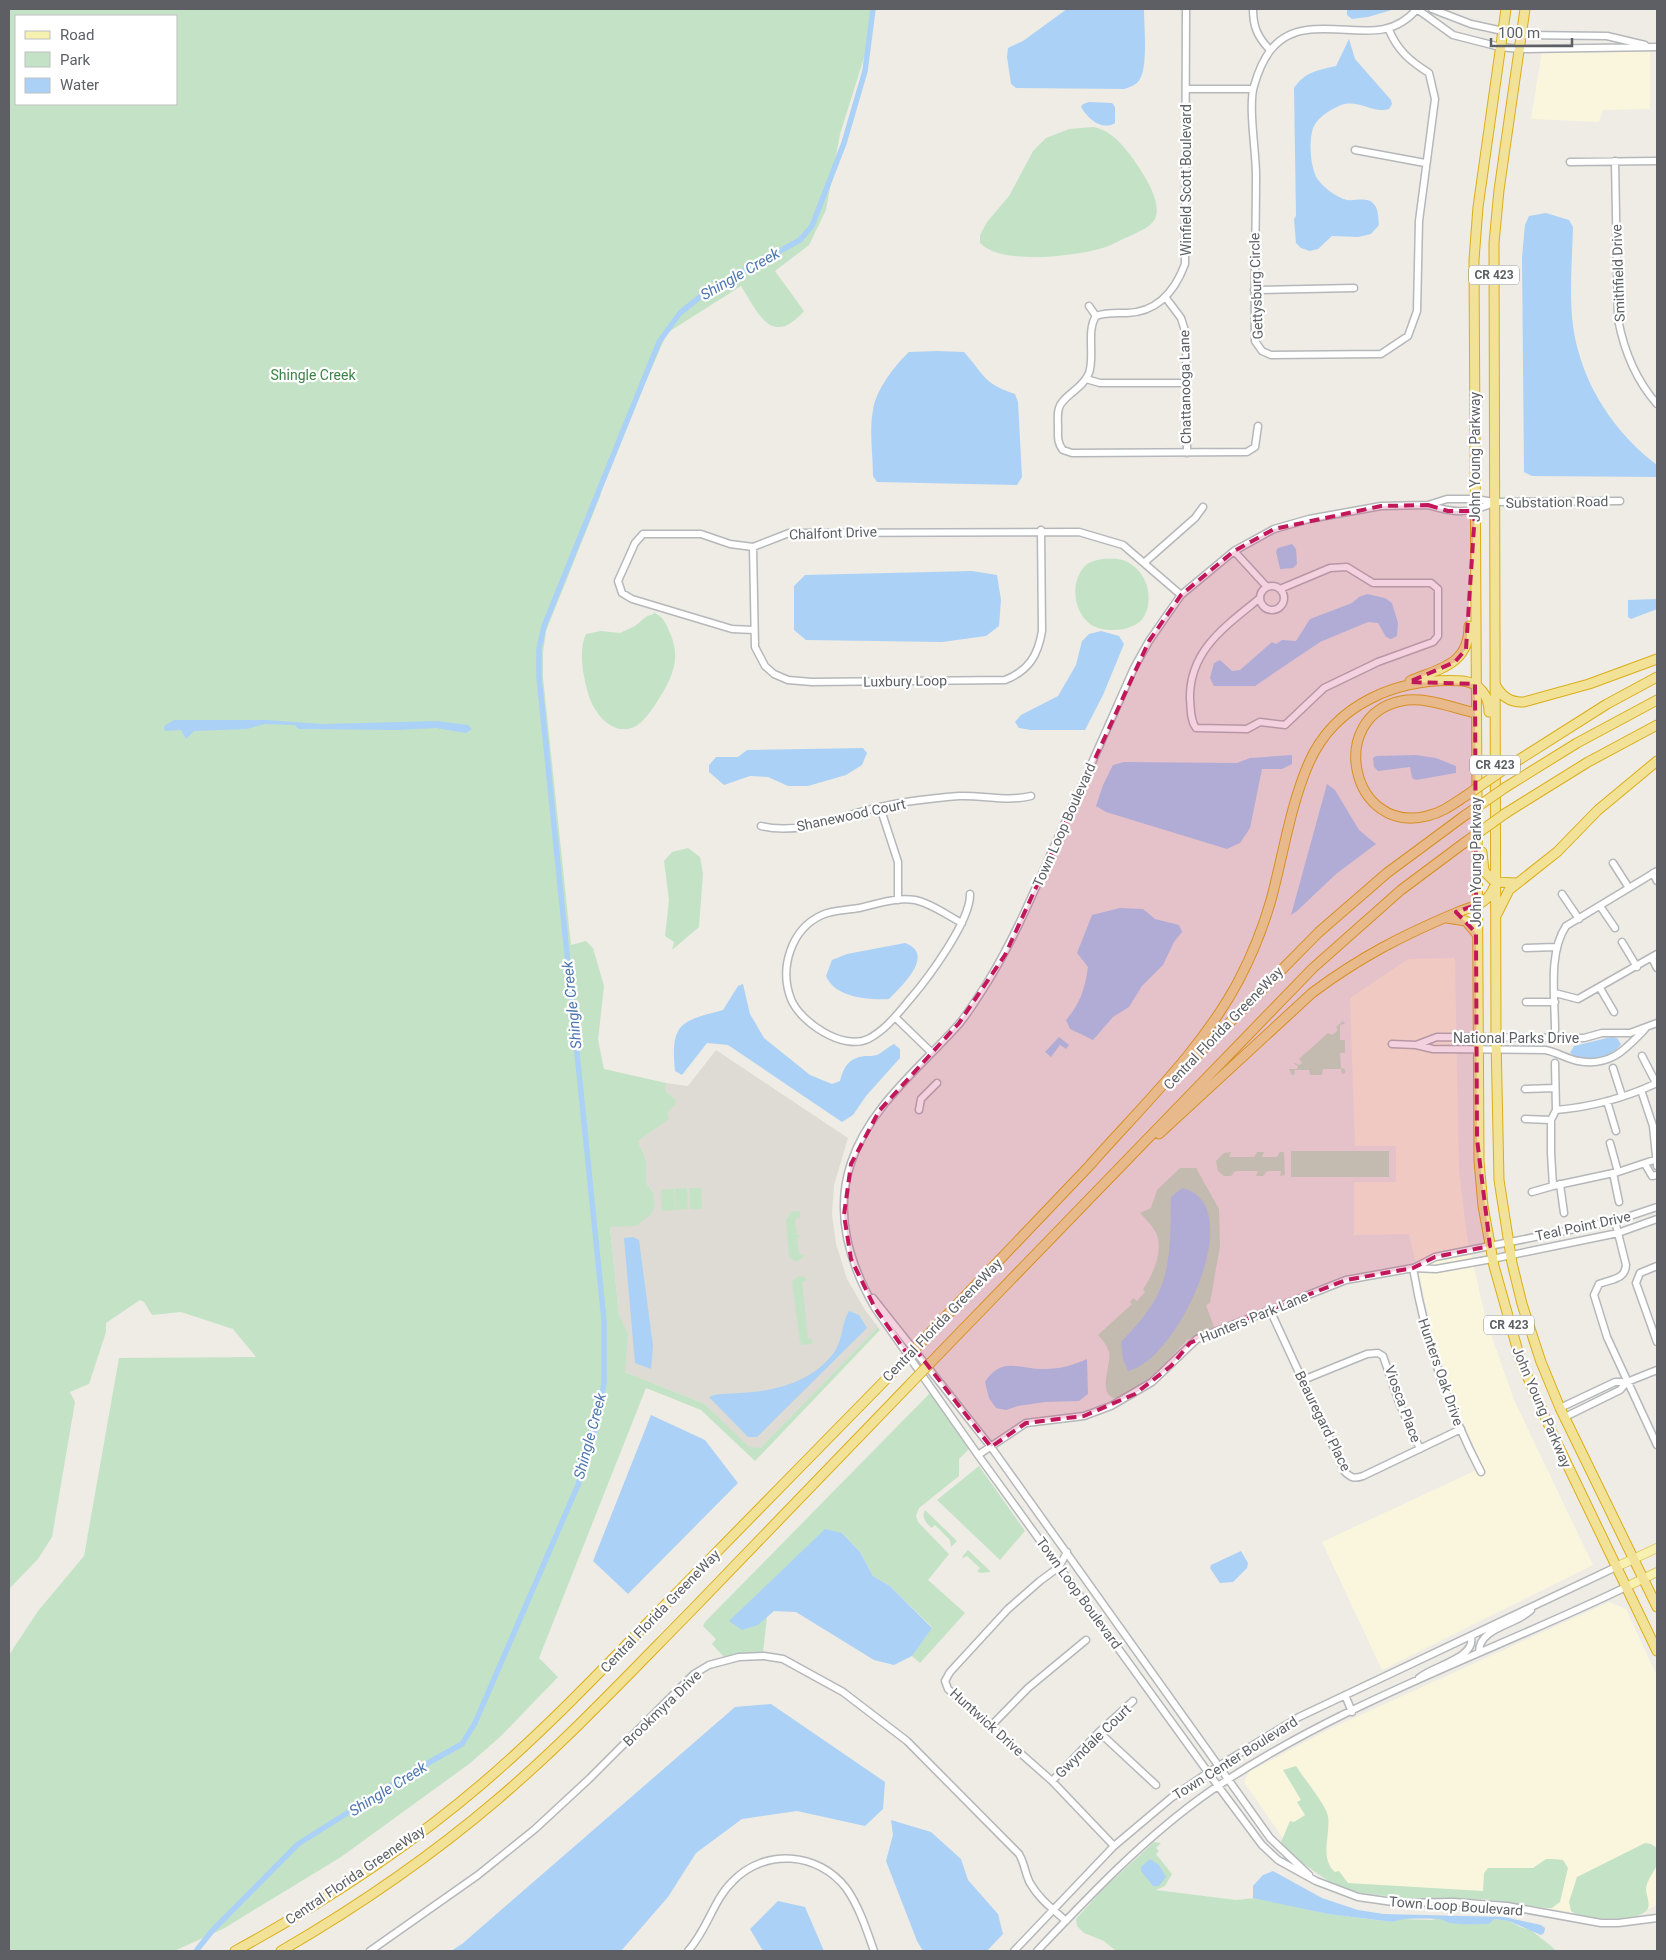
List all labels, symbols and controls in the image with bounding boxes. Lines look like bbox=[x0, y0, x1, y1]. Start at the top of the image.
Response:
legend bbox=[15, 15, 178, 105]
scale bar bbox=[1491, 15, 1572, 47]
text: 100 m bbox=[1498, 24, 1540, 42]
text: Road bbox=[60, 26, 94, 44]
text: Park bbox=[60, 51, 91, 69]
text: Water bbox=[60, 76, 99, 94]
street label: Winfield Scott Boulevard bbox=[1178, 104, 1194, 256]
street label: Smithfield Drive bbox=[1608, 224, 1628, 322]
street label: Gettysburg Circle bbox=[1246, 232, 1266, 340]
water label: Shingle Creek bbox=[697, 244, 783, 304]
road number: CR 423 bbox=[1469, 266, 1519, 284]
street label: Chattanooga Lane bbox=[1176, 330, 1194, 444]
park label: Shingle Creek bbox=[271, 367, 356, 383]
street label: John Young Parkway bbox=[1467, 392, 1483, 522]
street label: Substation Road bbox=[1506, 493, 1608, 511]
street label: Chalfont Drive bbox=[789, 523, 877, 543]
street label: Luxbury Loop bbox=[863, 672, 947, 690]
road number: CR 423 bbox=[1470, 756, 1520, 774]
street label: Town Loop Boulevard bbox=[1029, 760, 1099, 890]
street label: Shanewood Court bbox=[795, 796, 907, 834]
street label: John Young Parkway bbox=[1468, 797, 1484, 927]
water label: Shingle Creek bbox=[558, 959, 586, 1050]
street label: Central Florida GreeneWay bbox=[1160, 963, 1286, 1093]
street label: National Parks Drive bbox=[1453, 1030, 1579, 1046]
street label: Teal Point Drive bbox=[1534, 1208, 1632, 1244]
street label: Central Florida GreeneWay bbox=[879, 1255, 1005, 1385]
street label: Hunters Park Lane bbox=[1198, 1288, 1310, 1346]
street label: Hunters Oak Drive bbox=[1415, 1316, 1467, 1428]
road number: CR 423 bbox=[1484, 1316, 1534, 1334]
street label: John Young Parkway bbox=[1509, 1344, 1575, 1470]
street label: Viosca Place bbox=[1382, 1363, 1424, 1445]
street label: Beauregard Place bbox=[1292, 1368, 1354, 1474]
water label: Shingle Creek bbox=[570, 1390, 610, 1481]
street label: Town Loop Boulevard bbox=[1033, 1534, 1125, 1652]
street label: Central Florida GreeneWay bbox=[597, 1546, 723, 1676]
street label: Brookmyra Drive bbox=[620, 1667, 704, 1749]
street label: Huntwick Drive bbox=[947, 1685, 1027, 1759]
street label: Gwyndale Court bbox=[1052, 1701, 1134, 1781]
street label: Town Center Boulevard bbox=[1170, 1713, 1300, 1803]
water label: Shingle Creek bbox=[346, 1758, 431, 1820]
street label: Central Florida GreeneWay bbox=[282, 1822, 428, 1928]
street label: Town Loop Boulevard bbox=[1389, 1893, 1523, 1919]

